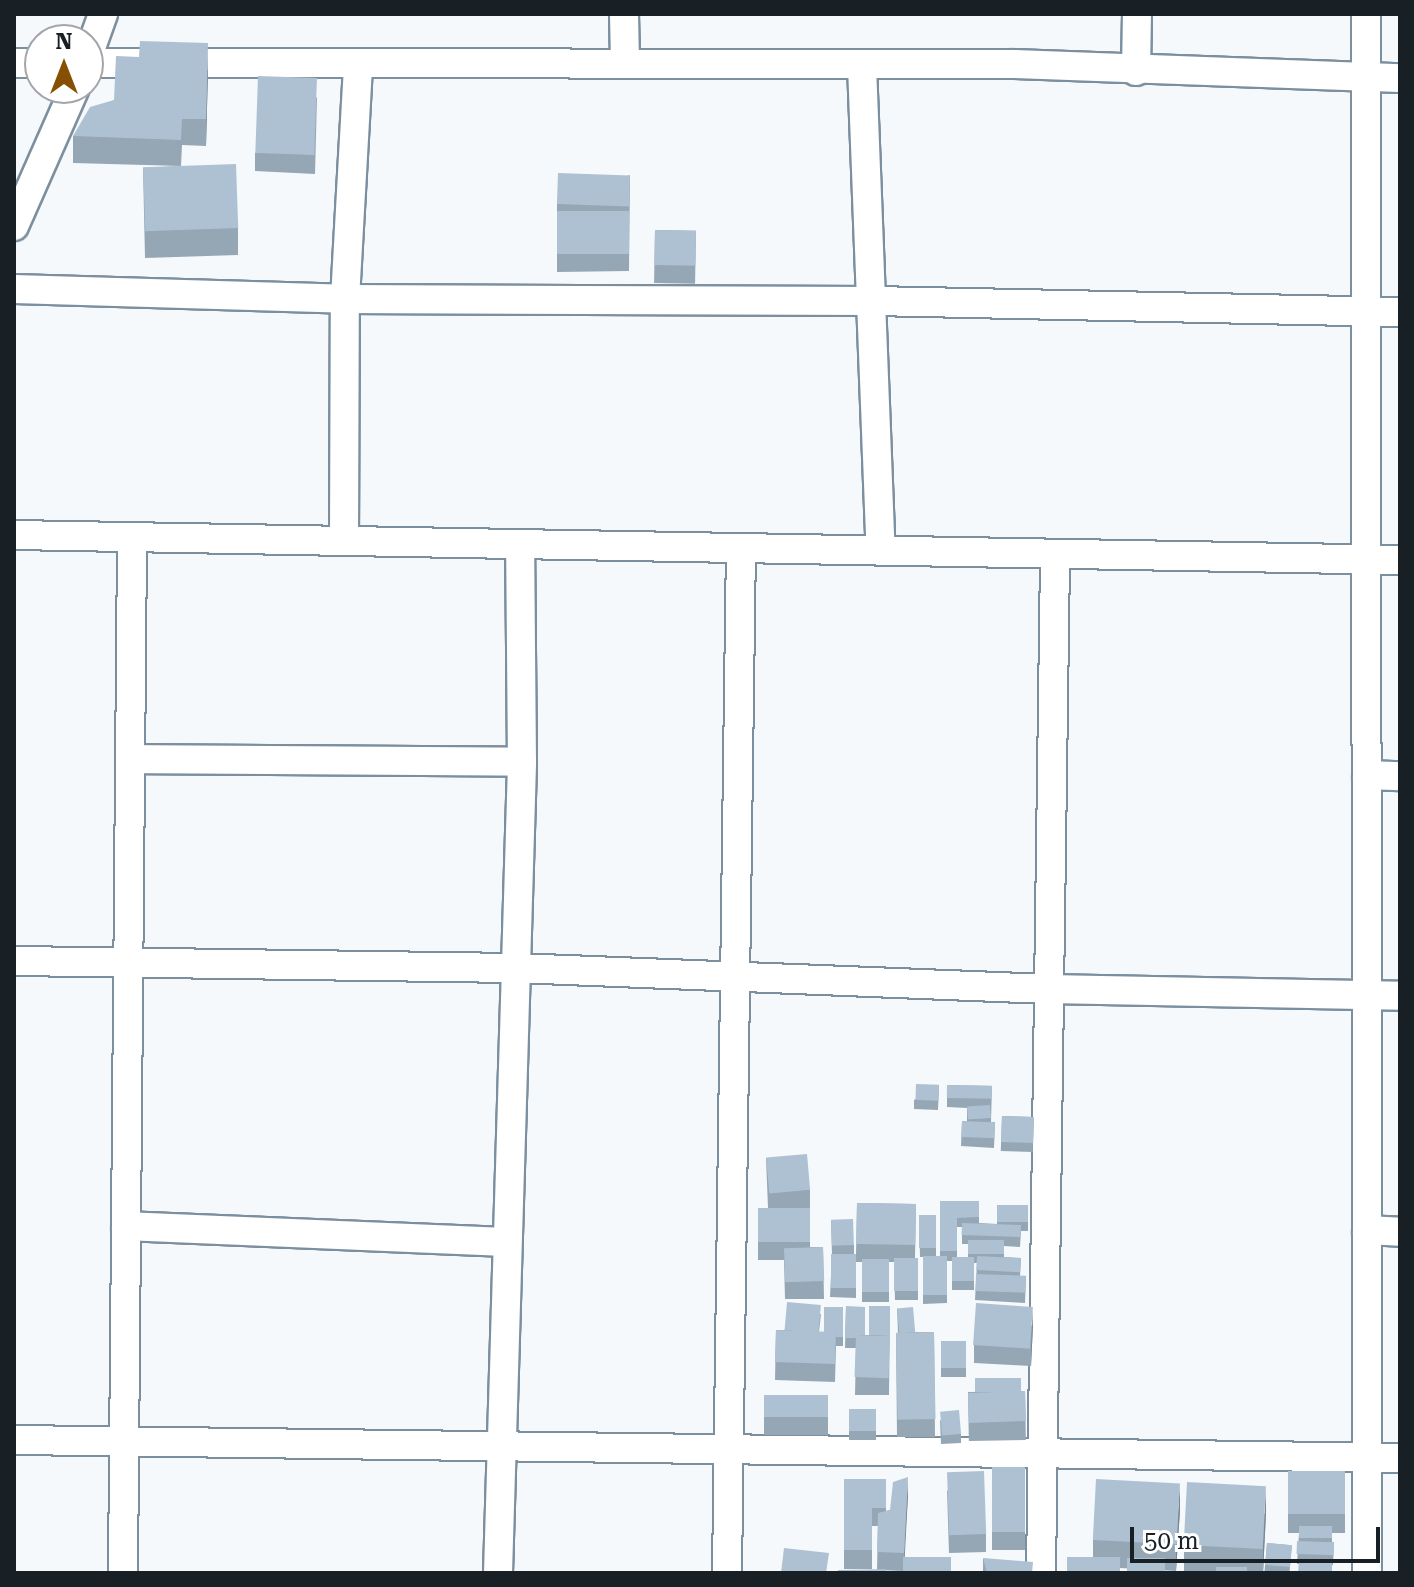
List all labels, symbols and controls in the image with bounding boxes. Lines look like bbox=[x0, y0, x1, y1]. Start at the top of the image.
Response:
north arrow bbox=[24, 24, 104, 104]
text: N bbox=[56, 29, 72, 54]
scale bar bbox=[1134, 1511, 1384, 1561]
text: 50 m bbox=[1144, 1527, 1199, 1555]

